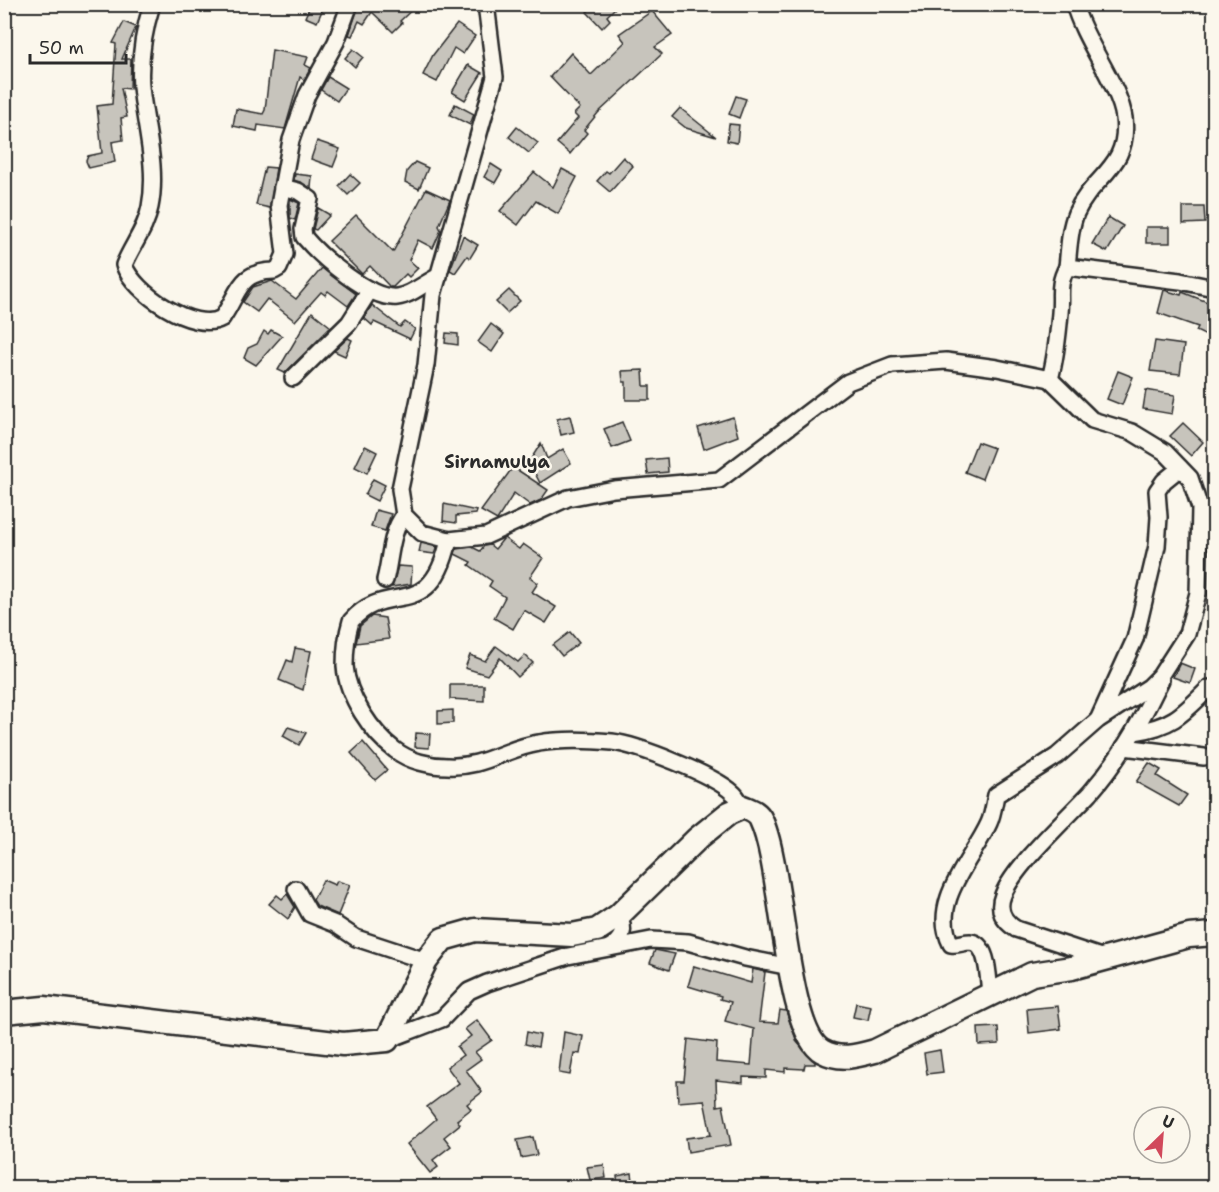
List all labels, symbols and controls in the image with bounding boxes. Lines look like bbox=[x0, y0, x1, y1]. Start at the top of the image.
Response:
scale bar bbox=[30, 27, 126, 65]
text: 50 m bbox=[39, 36, 84, 60]
district label: Sirnamulya bbox=[444, 450, 551, 474]
north arrow bbox=[1132, 1105, 1192, 1165]
text: U bbox=[1159, 1110, 1178, 1134]

